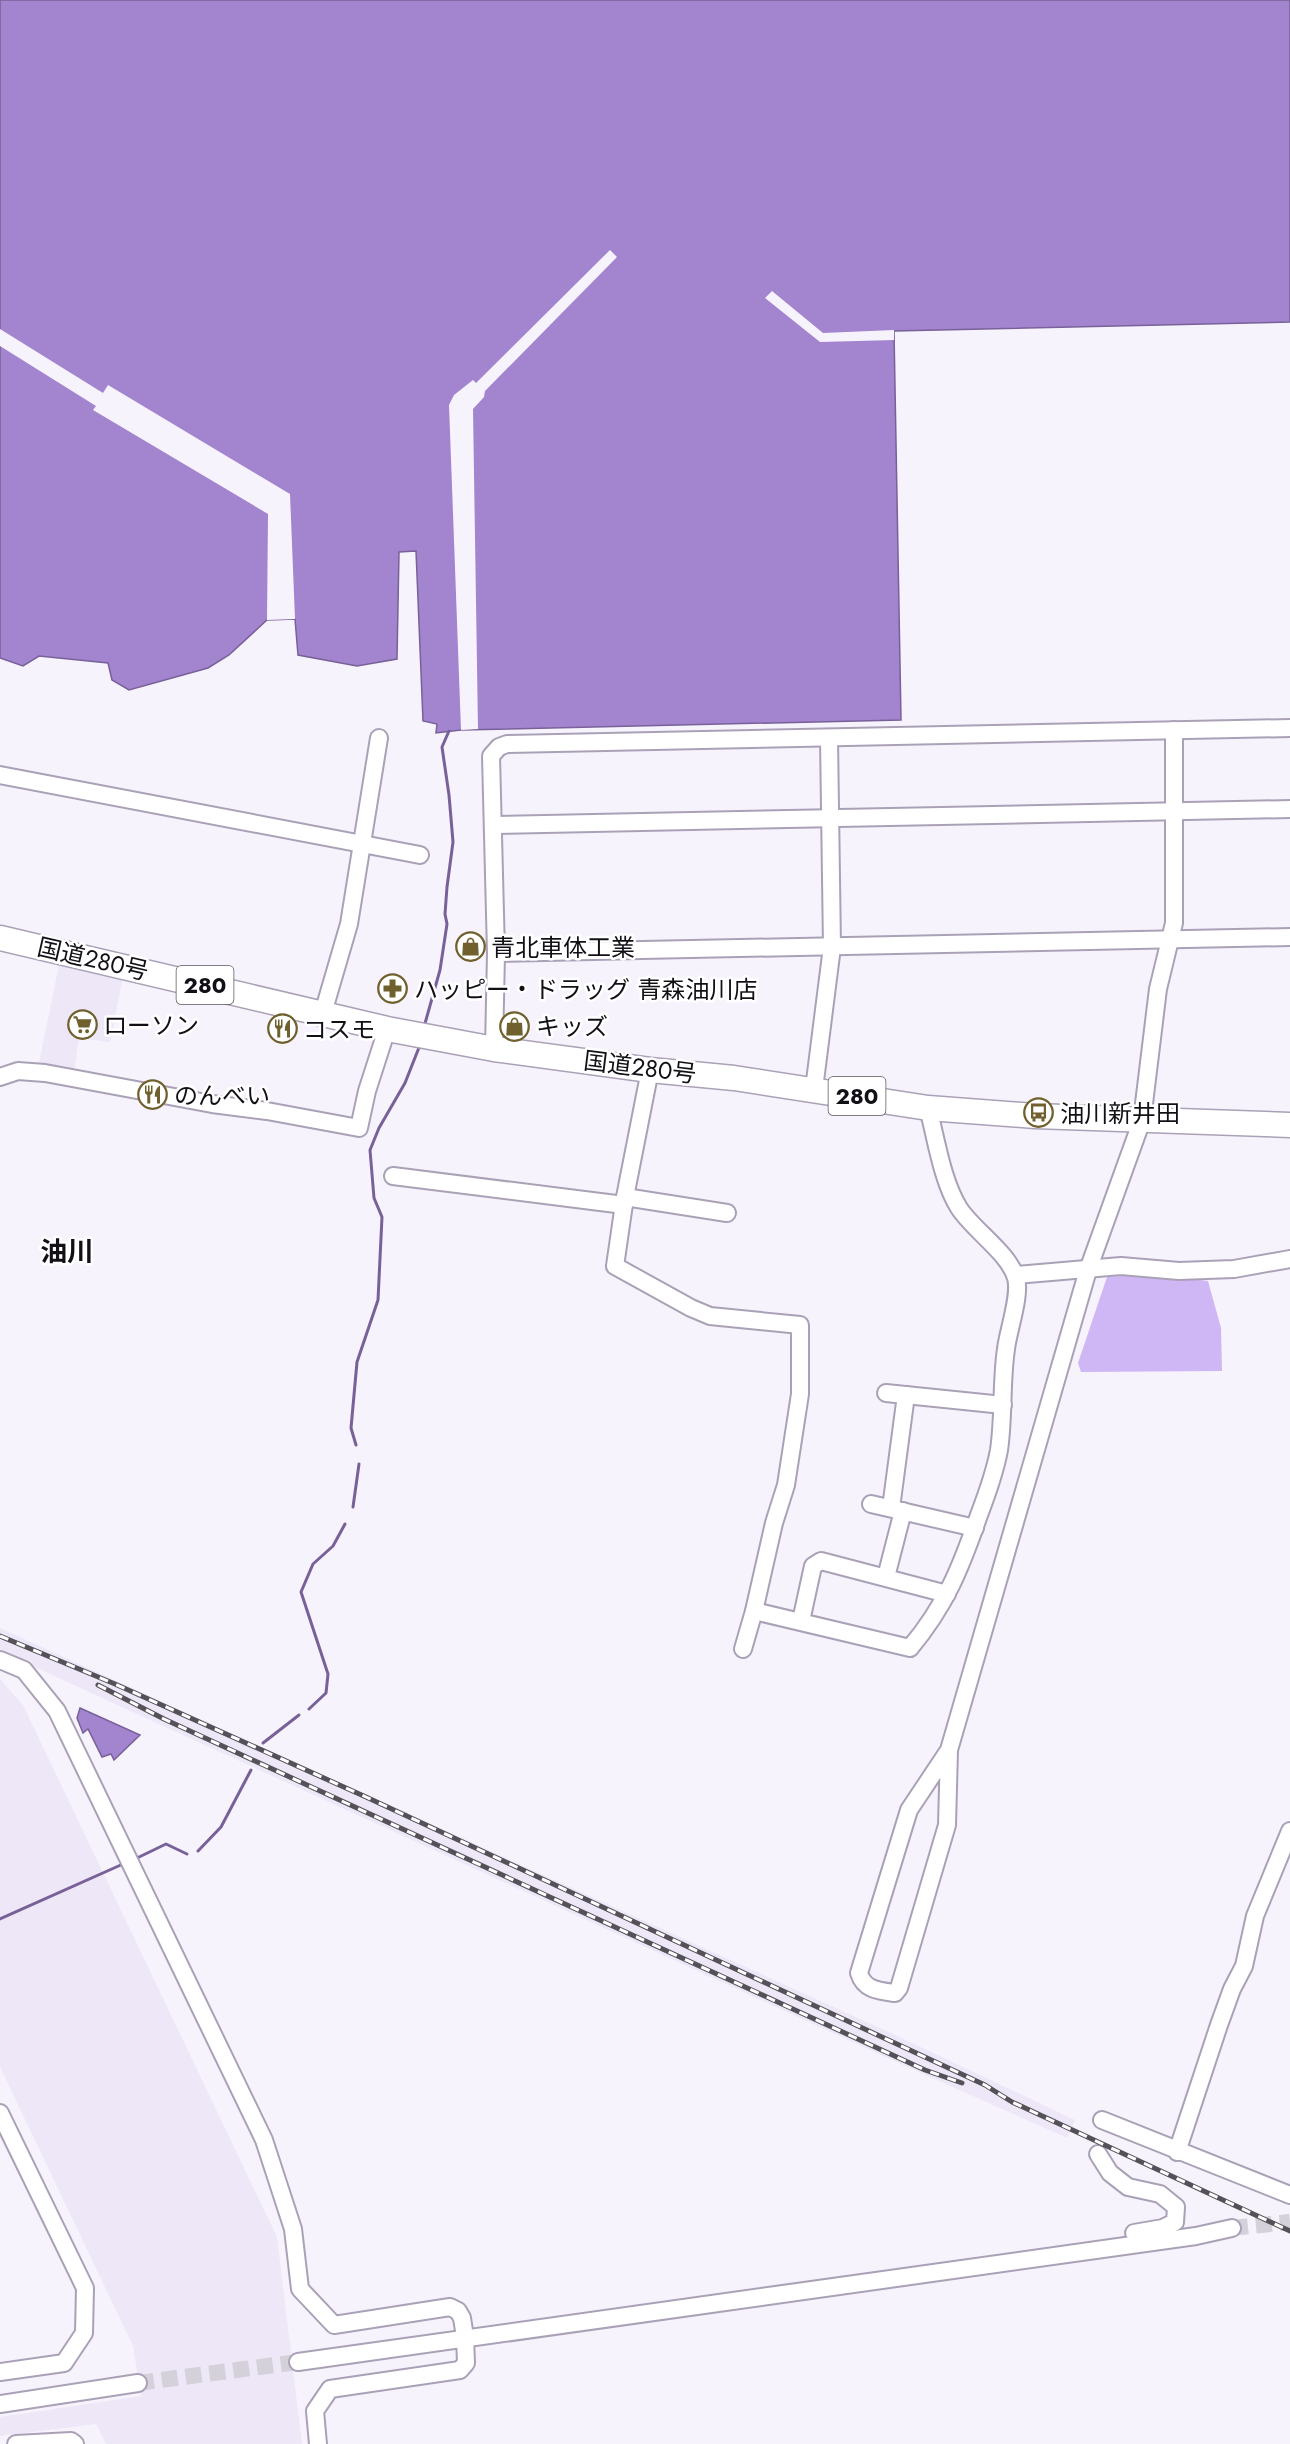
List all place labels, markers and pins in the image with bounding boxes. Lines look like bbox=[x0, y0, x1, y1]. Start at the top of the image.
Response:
place label: 青北車体工業 bbox=[491, 930, 635, 965]
shop icon: 青北車体工業 bbox=[454, 931, 486, 963]
place label: ハッピー・ドラッグ 青森油川店 bbox=[414, 972, 757, 1007]
pharmacy icon: ハッピー・ドラッグ 青森油川店 bbox=[377, 973, 409, 1005]
place label: ローソン bbox=[103, 1008, 199, 1043]
supermarket icon: ローソン bbox=[66, 1009, 98, 1041]
place label: キッズ bbox=[536, 1009, 608, 1044]
shop icon: キッズ bbox=[499, 1010, 531, 1042]
place label: コスモ bbox=[303, 1012, 375, 1047]
restaurant icon: コスモ bbox=[266, 1013, 298, 1045]
place label: のんべい bbox=[174, 1078, 270, 1113]
restaurant icon: のんべい bbox=[137, 1079, 169, 1111]
place label: 油川新井田 bbox=[1060, 1096, 1180, 1131]
bus stop icon: 油川新井田 bbox=[1023, 1097, 1055, 1129]

